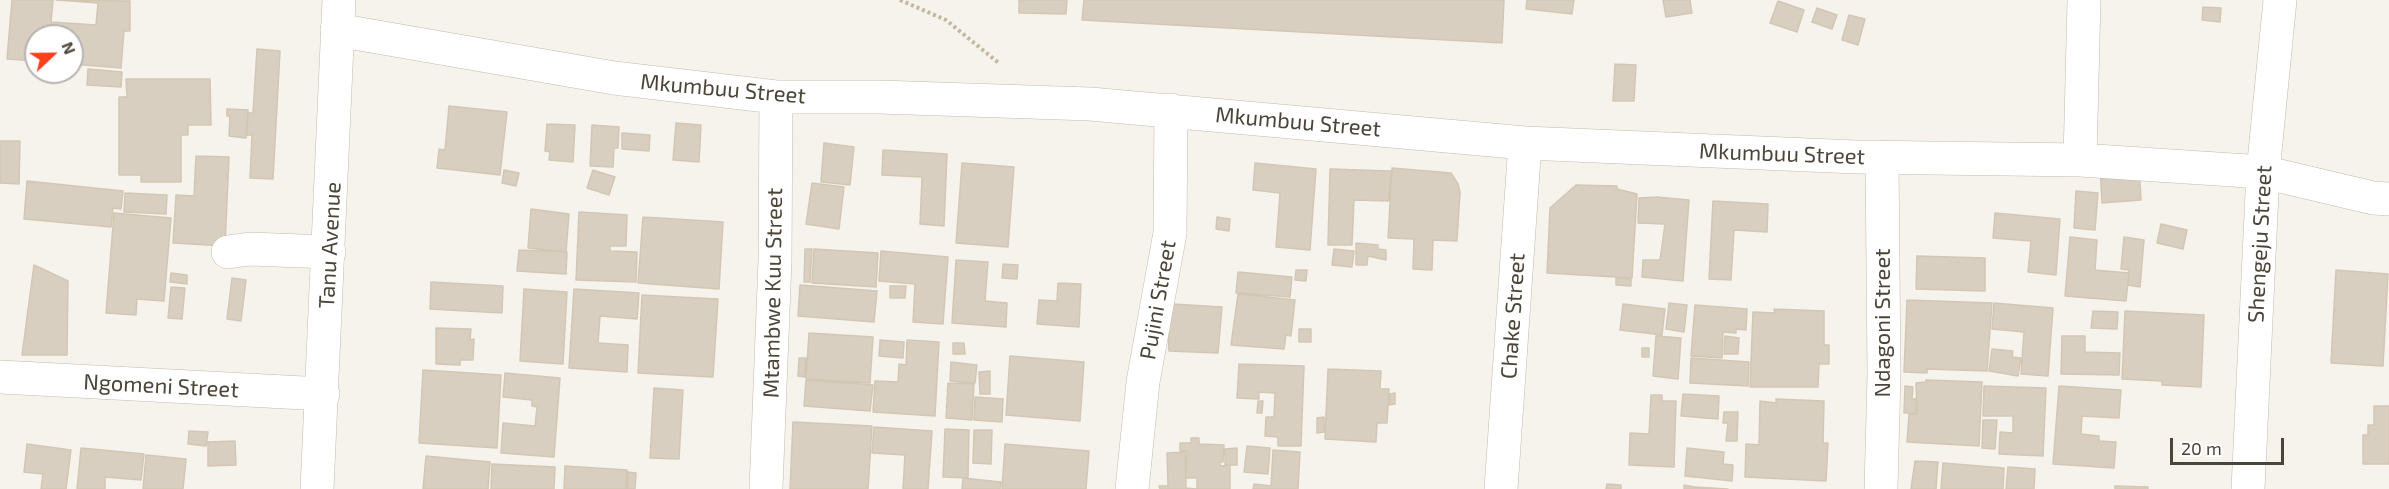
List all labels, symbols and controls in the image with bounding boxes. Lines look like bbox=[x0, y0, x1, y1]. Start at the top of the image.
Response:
north arrow bbox=[24, 24, 84, 84]
text: N bbox=[58, 39, 80, 57]
street label: Mkumbuu Street bbox=[639, 69, 807, 109]
street label: Mkumbuu Street bbox=[1214, 102, 1382, 142]
street label: Mkumbuu Street bbox=[1699, 138, 1865, 170]
street label: Shengeju Street bbox=[2243, 165, 2277, 323]
street label: Tanu Avenue bbox=[314, 181, 346, 309]
street label: Mtambwe Kuu Street bbox=[758, 188, 788, 398]
street label: Pujini Street bbox=[1135, 238, 1181, 362]
street label: Ndagoni Street bbox=[1870, 248, 1896, 398]
street label: Chake Street bbox=[1495, 252, 1531, 380]
street label: Ngomeni Street bbox=[83, 369, 239, 403]
scale bar bbox=[2173, 426, 2287, 464]
text: 20 m bbox=[2181, 437, 2222, 459]

